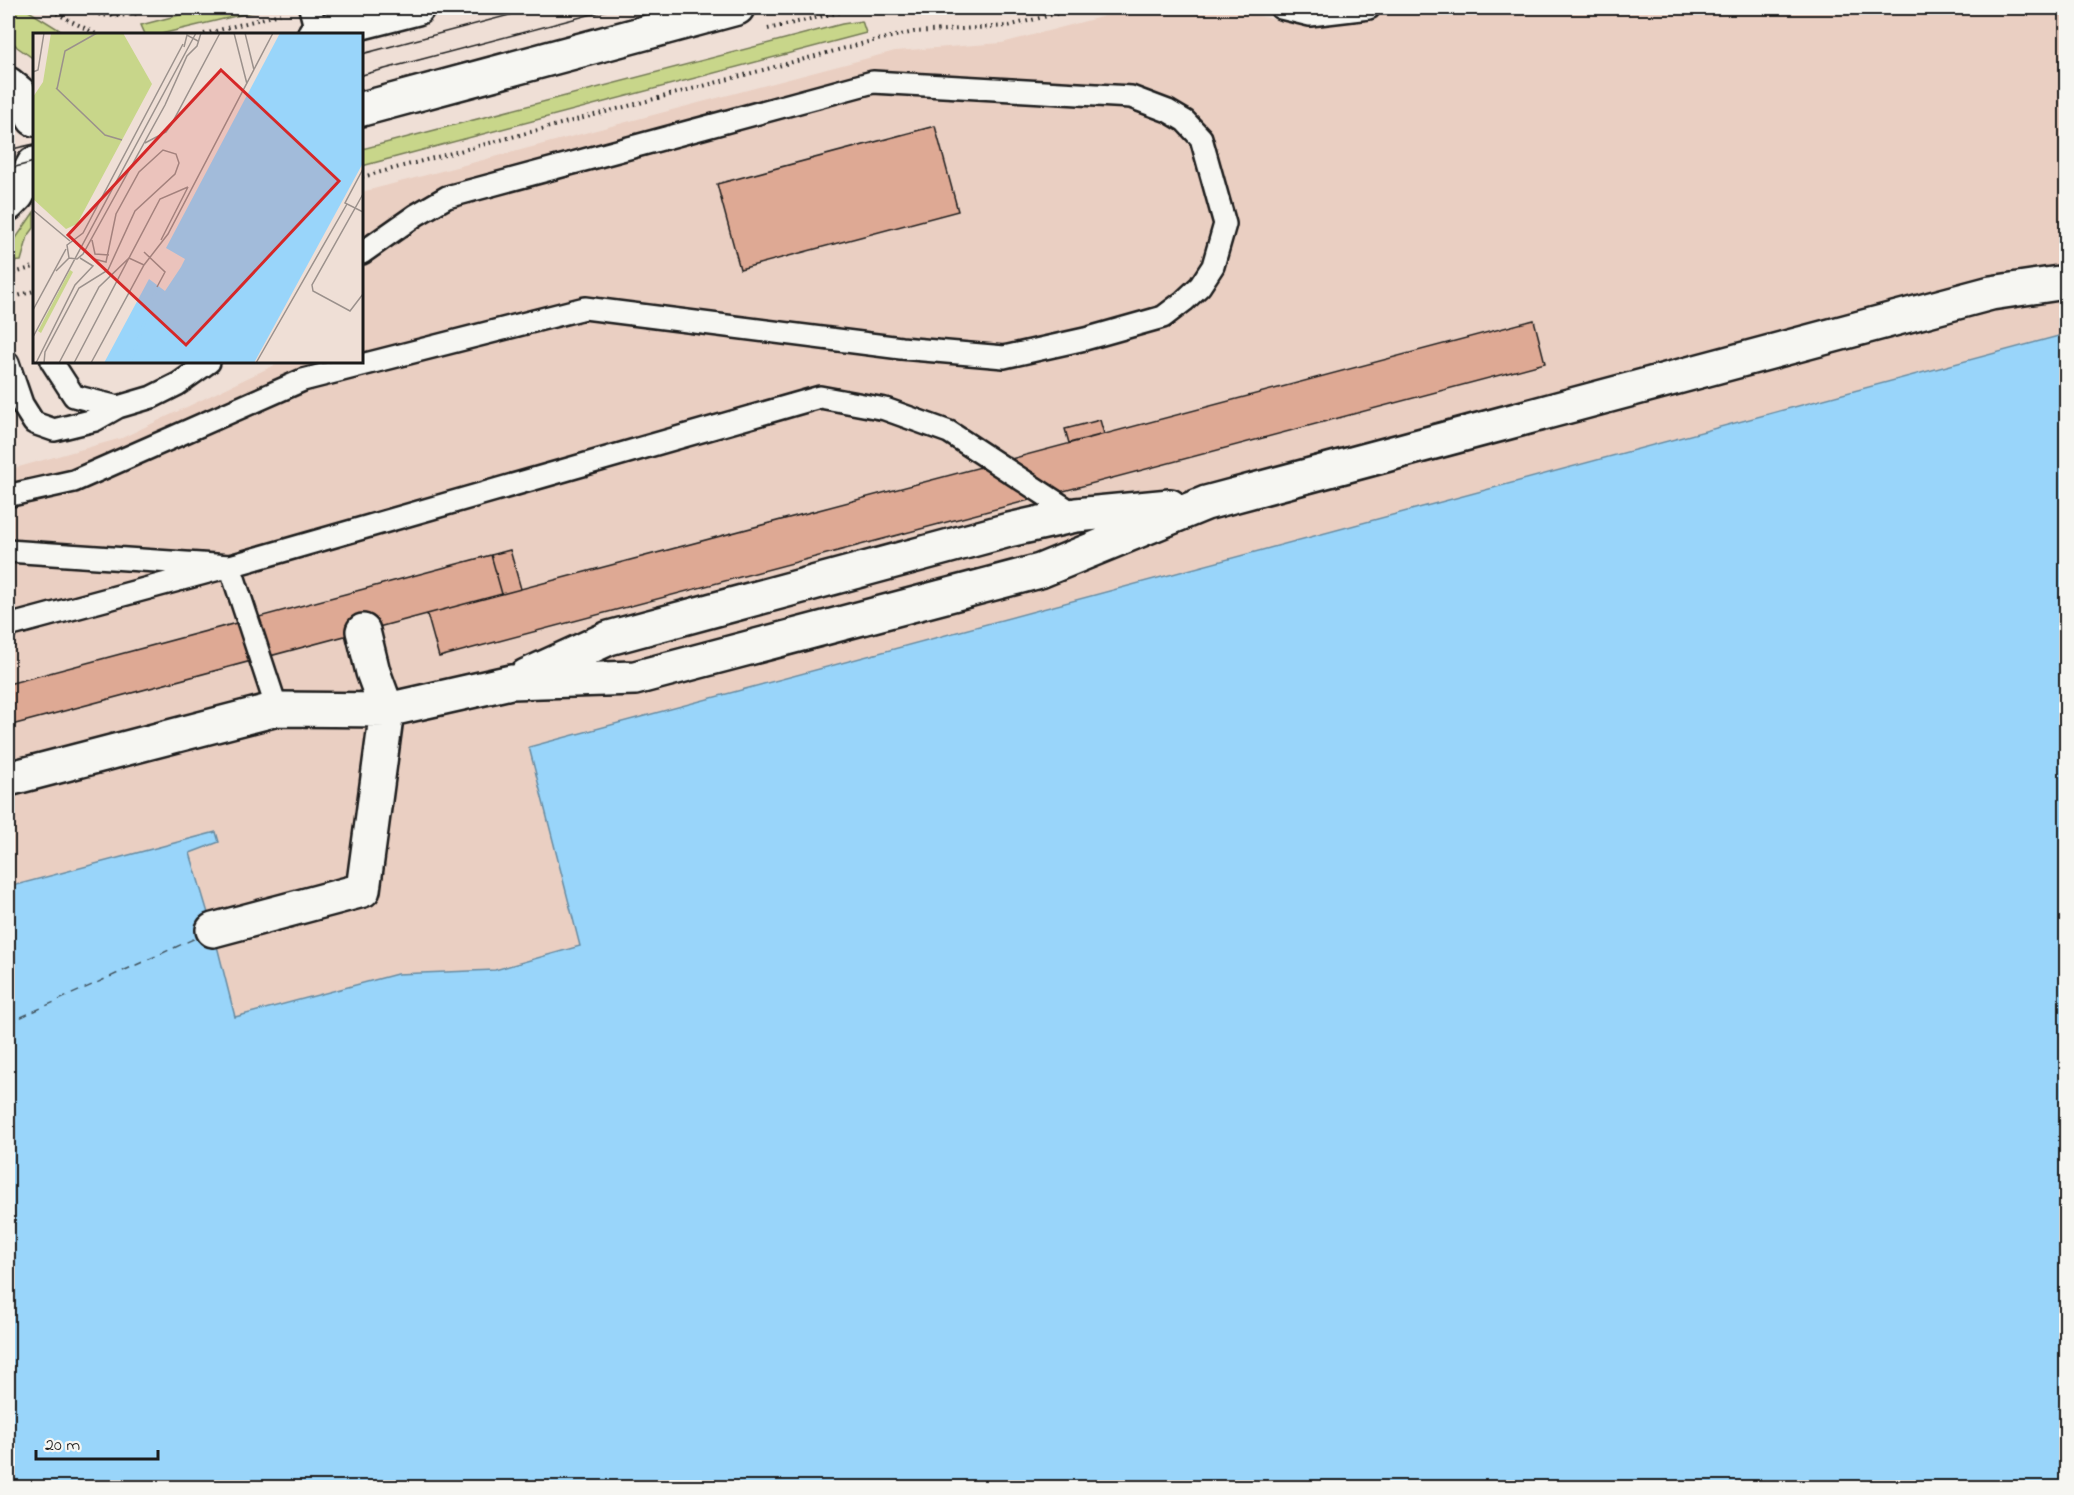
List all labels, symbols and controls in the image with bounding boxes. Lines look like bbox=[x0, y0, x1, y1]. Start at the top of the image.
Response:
inset map bbox=[33, 33, 363, 363]
scale bar bbox=[36, 1423, 158, 1461]
text: 20 m bbox=[45, 1433, 80, 1459]

